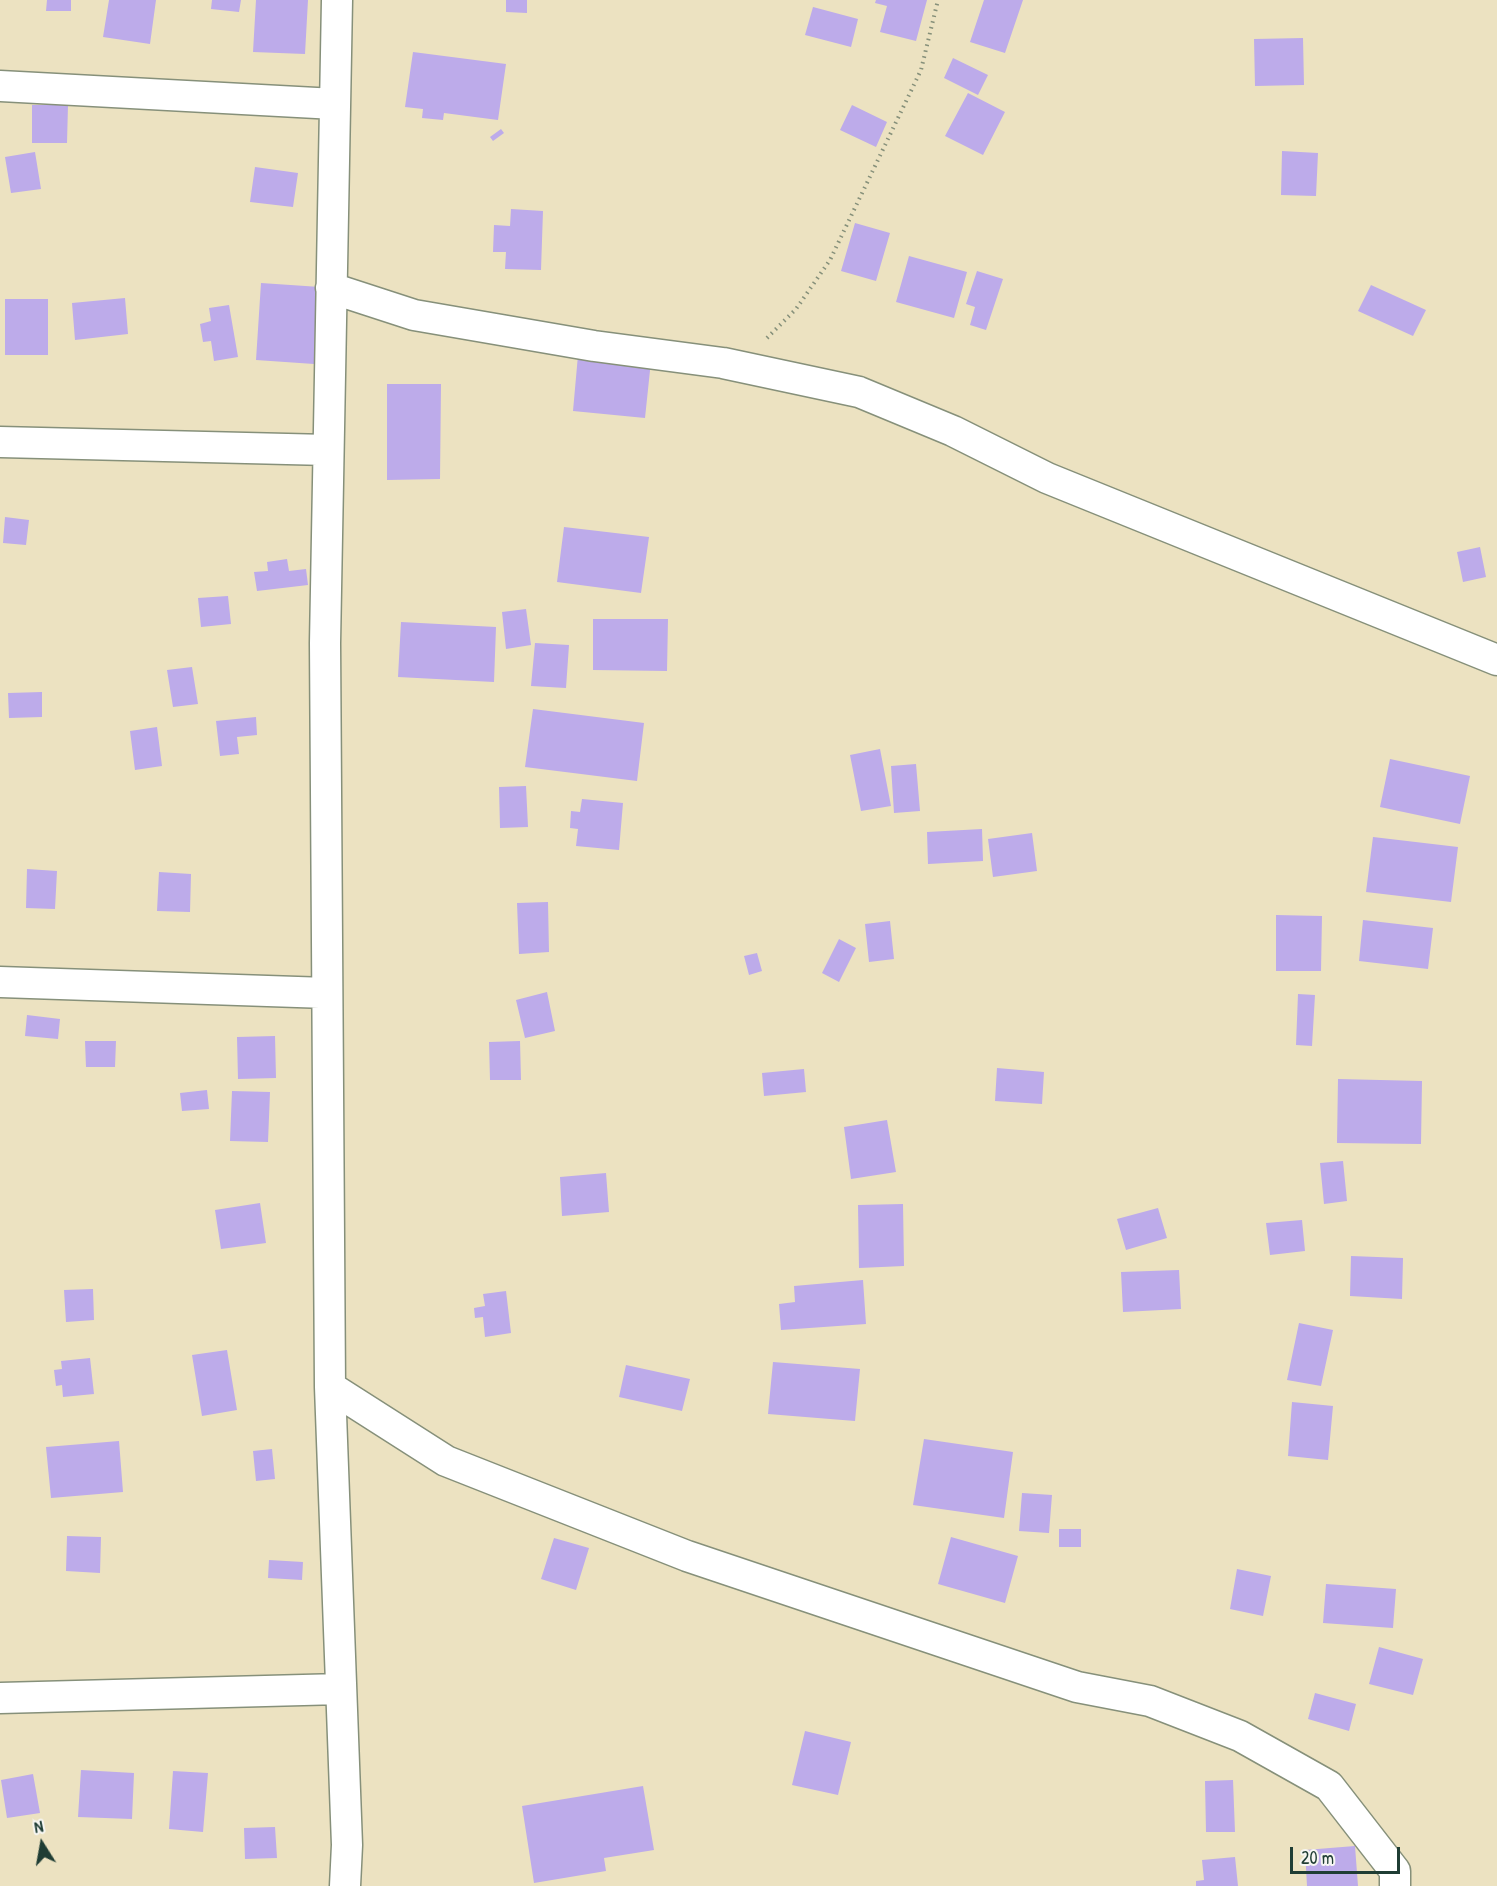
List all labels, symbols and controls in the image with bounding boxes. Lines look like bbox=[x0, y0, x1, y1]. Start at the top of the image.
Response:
north arrow bbox=[12, 1814, 72, 1874]
text: N bbox=[32, 1815, 45, 1838]
scale bar bbox=[1293, 1835, 1402, 1873]
text: 20 m bbox=[1301, 1845, 1334, 1870]

